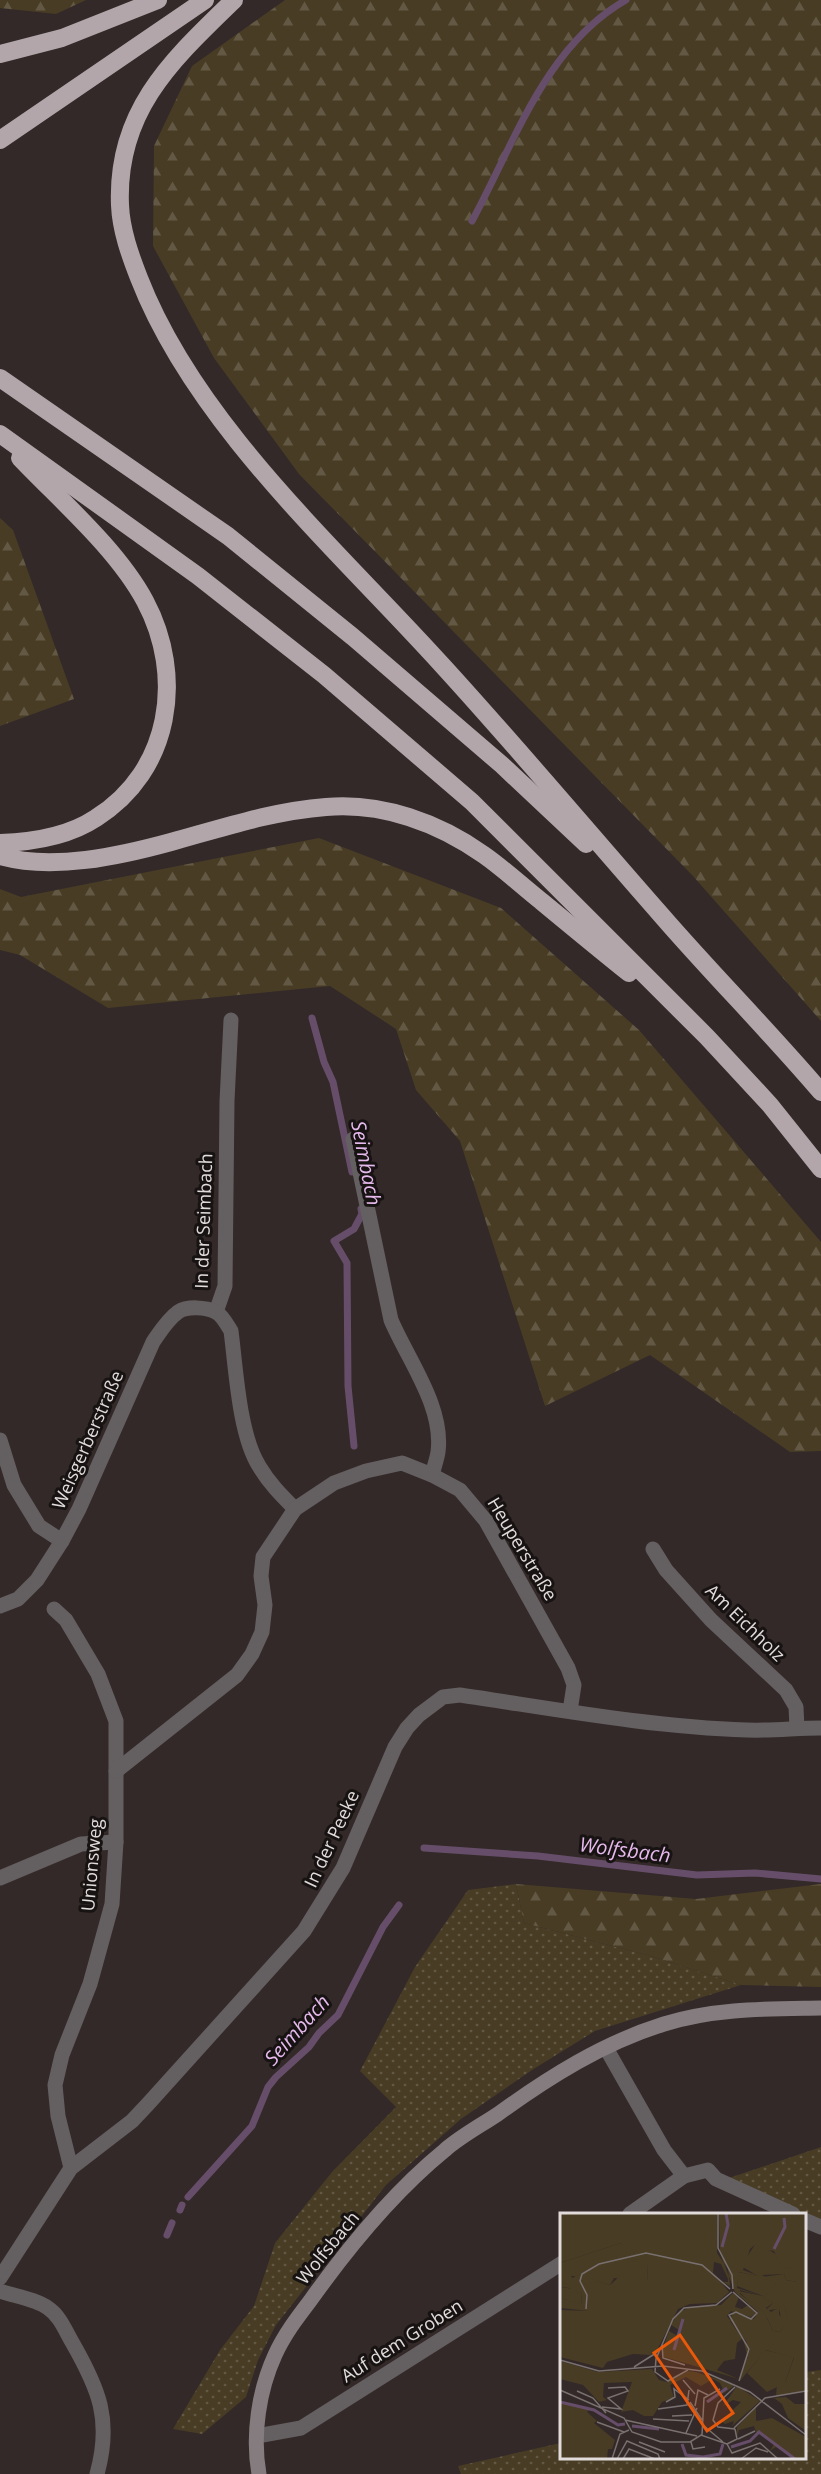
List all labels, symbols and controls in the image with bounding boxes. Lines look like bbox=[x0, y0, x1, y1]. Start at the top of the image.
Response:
water label: Seimbach bbox=[345, 1118, 388, 1208]
street label: In der Seimbach bbox=[189, 1153, 217, 1289]
street label: Weisgerberstraße bbox=[46, 1367, 128, 1513]
street label: Heuperstraße bbox=[483, 1492, 563, 1605]
street label: Am Eichholz bbox=[701, 1578, 791, 1666]
street label: In der Peeke bbox=[298, 1786, 364, 1891]
street label: Unionsweg bbox=[75, 1817, 107, 1912]
water label: Wolfsbach bbox=[578, 1831, 672, 1868]
water label: Seimbach bbox=[258, 1989, 335, 2071]
street label: Wolfsbach bbox=[290, 2206, 364, 2289]
inset map bbox=[560, 2213, 806, 2459]
street label: Auf dem Groben bbox=[336, 2293, 467, 2387]

